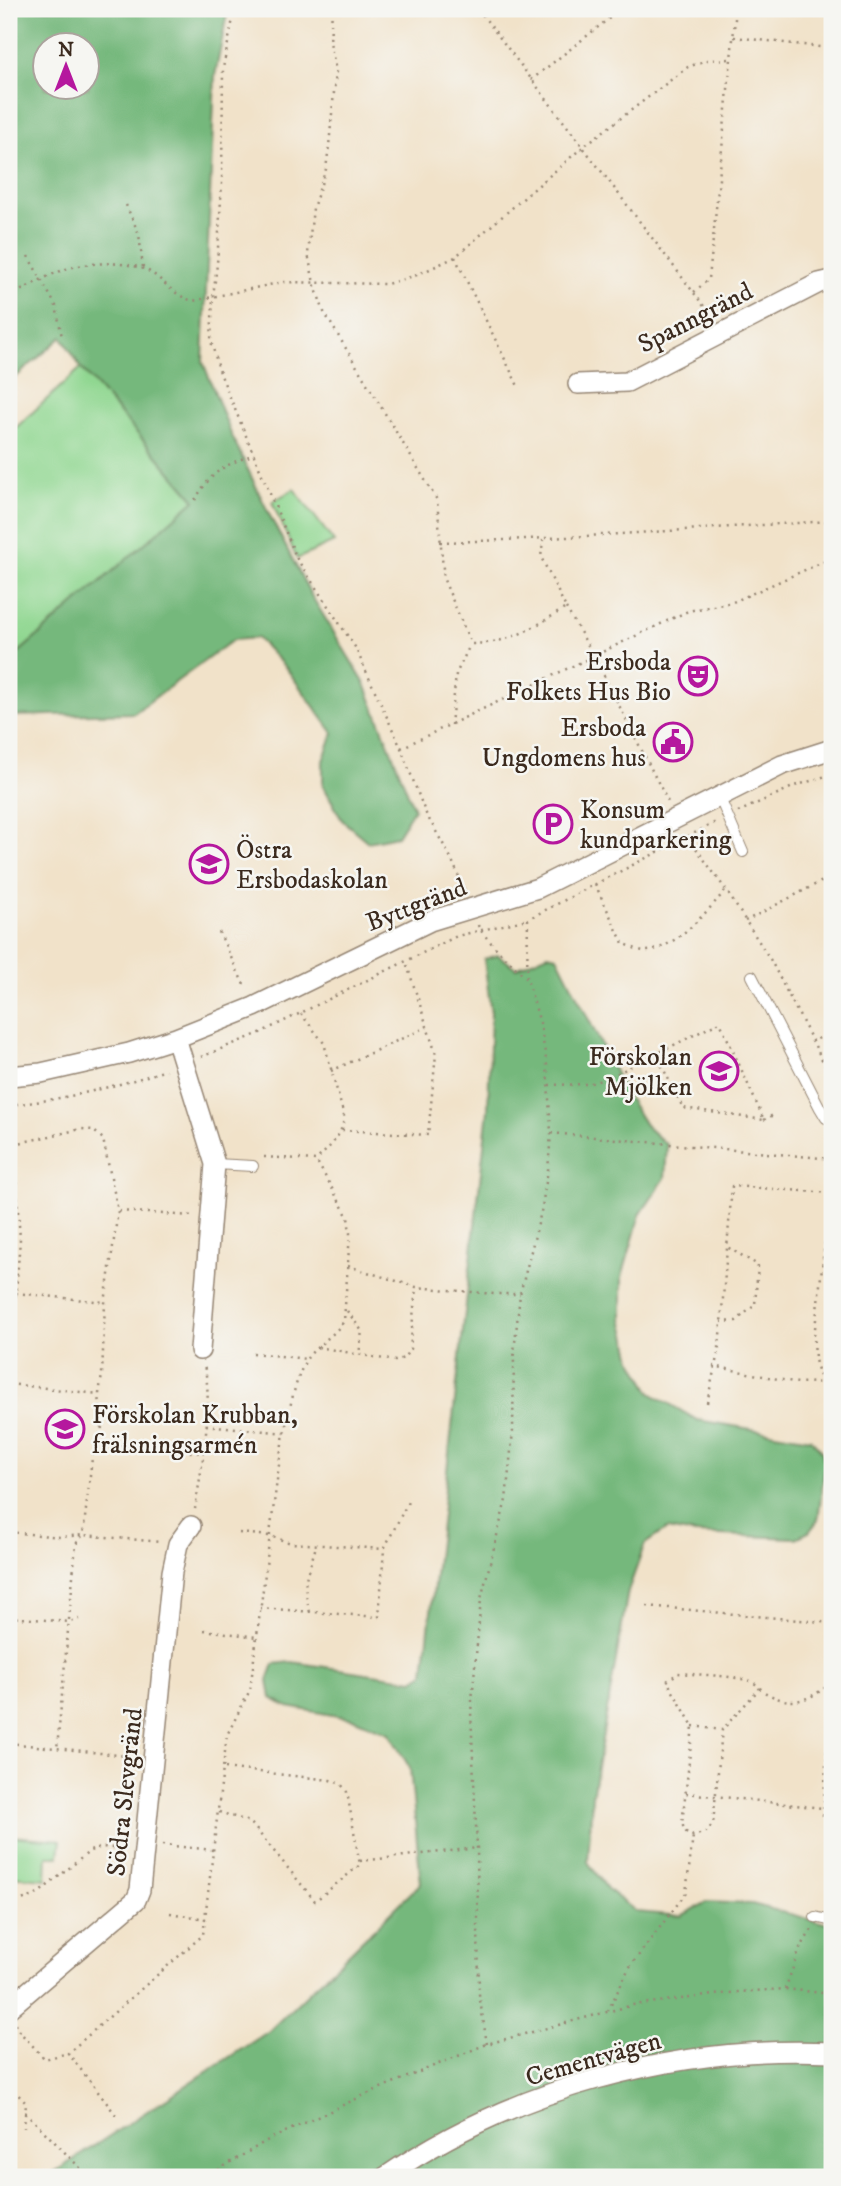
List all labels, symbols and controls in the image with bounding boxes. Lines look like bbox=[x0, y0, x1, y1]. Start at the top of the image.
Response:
north arrow bbox=[32, 32, 102, 102]
text: N bbox=[58, 39, 74, 62]
street label: Spanngränd bbox=[633, 275, 759, 361]
place label: Ersboda Folkets Hus Bio bbox=[506, 646, 671, 709]
theatre icon: Ersboda Folkets Hus Bio bbox=[677, 655, 719, 697]
place label: Ersboda Ungdomens hus bbox=[482, 712, 646, 775]
public building icon: Ersboda Ungdomens hus bbox=[652, 721, 694, 763]
place label: Konsum kundparkering bbox=[580, 794, 732, 857]
parking icon: Konsum kundparkering bbox=[532, 803, 574, 845]
place label: Östra Ersbodaskolan bbox=[236, 834, 388, 897]
school or university icon: Östra Ersbodaskolan bbox=[188, 843, 230, 885]
street label: Byttgränd bbox=[361, 871, 472, 940]
place label: Förskolan Mjölken bbox=[588, 1041, 692, 1104]
school or university icon: Förskolan Mjölken bbox=[698, 1050, 740, 1092]
place label: Förskolan Krubban, frälsningsarmén bbox=[92, 1399, 298, 1462]
school or university icon: Förskolan Krubban, frälsningsarmén bbox=[44, 1408, 86, 1450]
street label: Södra Slevgränd bbox=[100, 1706, 151, 1878]
street label: Cementvägen bbox=[522, 2024, 665, 2095]

